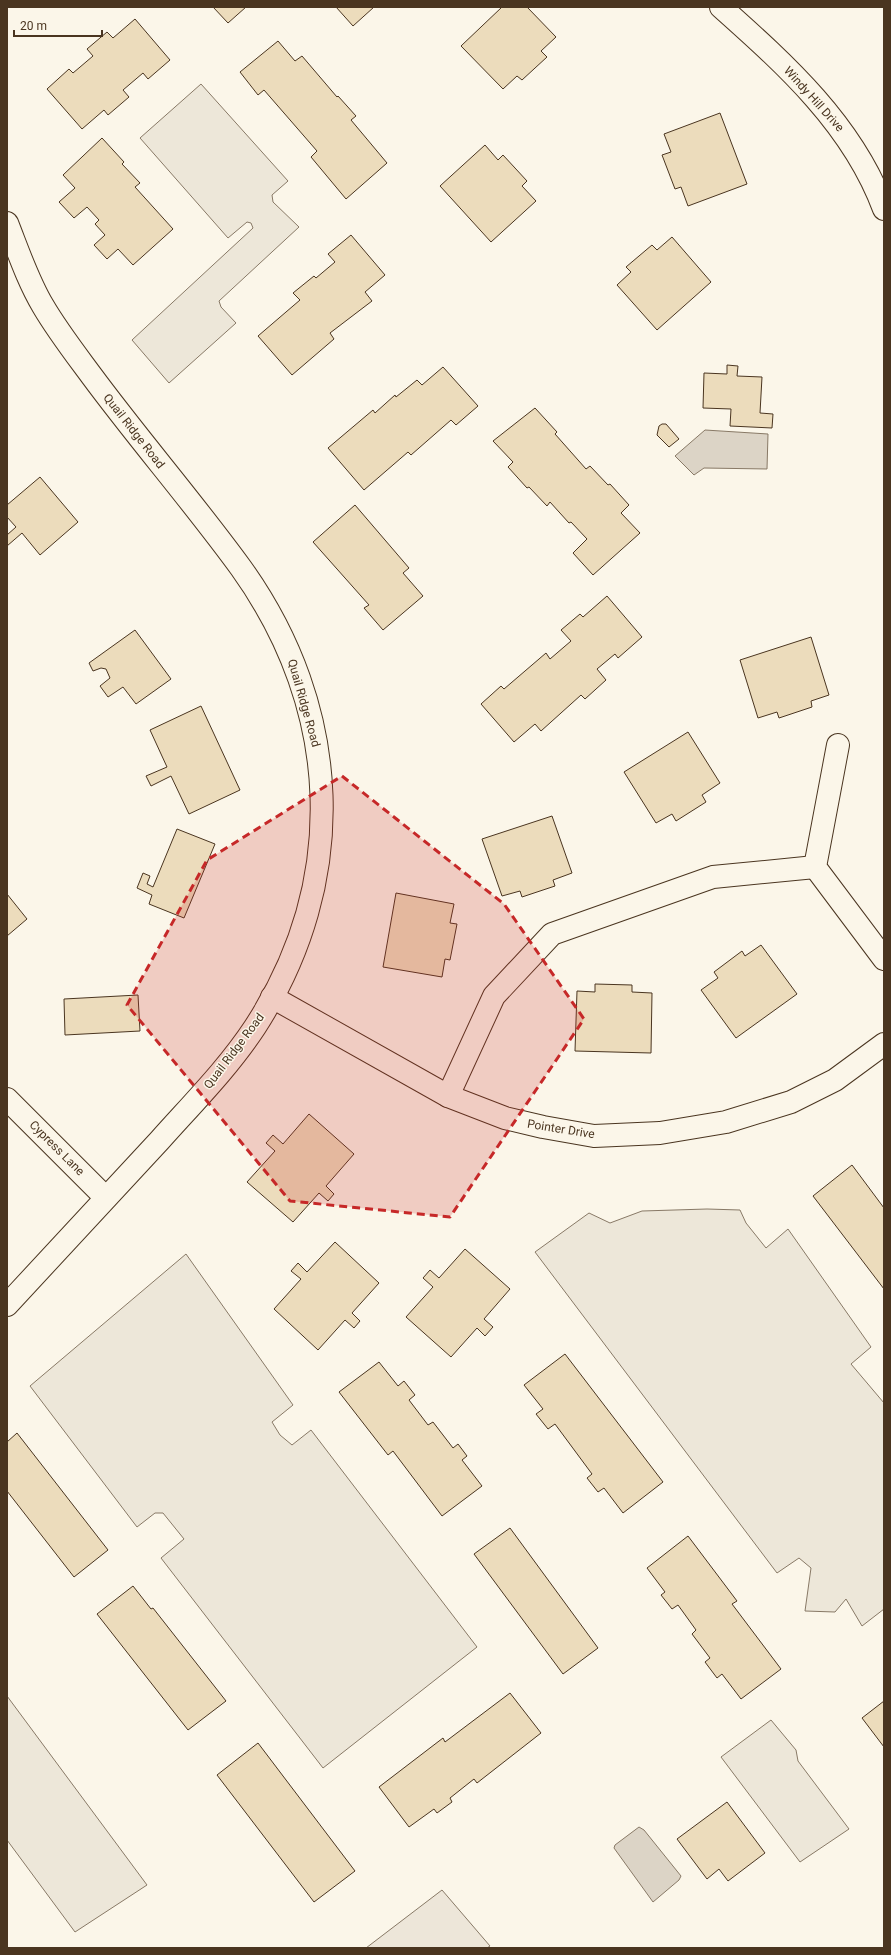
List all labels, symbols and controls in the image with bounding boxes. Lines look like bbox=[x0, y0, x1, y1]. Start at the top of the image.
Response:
scale bar bbox=[14, 12, 102, 38]
text: 20 m bbox=[20, 19, 47, 33]
street label: Windy Hill Drive bbox=[781, 64, 847, 134]
street label: Quail Ridge Road bbox=[101, 391, 167, 471]
street label: Quail Ridge Road bbox=[285, 657, 323, 749]
street label: Quail Ridge Road bbox=[201, 1010, 267, 1092]
street label: Pointer Drive bbox=[526, 1117, 596, 1141]
street label: Cypress Lane bbox=[27, 1118, 87, 1178]

